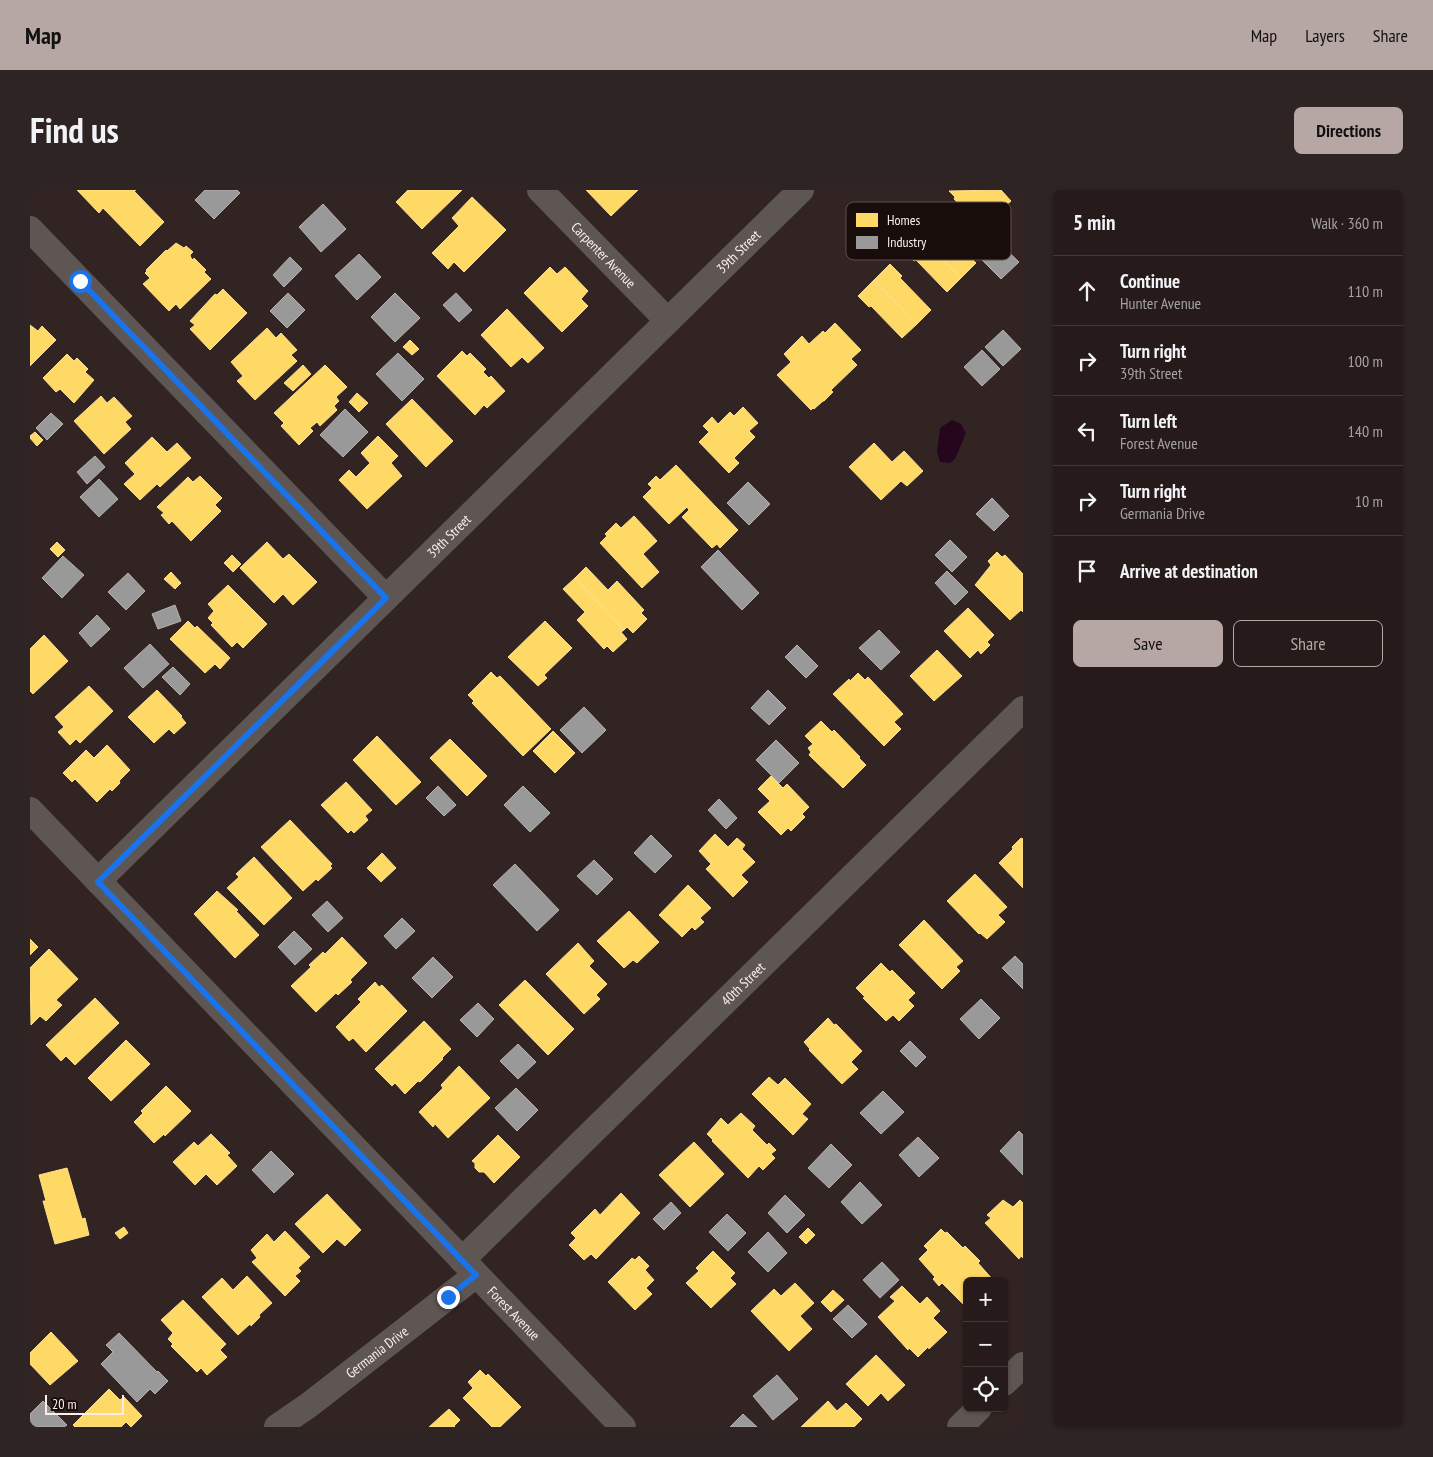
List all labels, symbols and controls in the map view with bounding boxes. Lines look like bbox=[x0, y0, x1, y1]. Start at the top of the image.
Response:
text: Map bbox=[25, 20, 62, 51]
text: Map bbox=[1251, 24, 1277, 47]
text: Layers bbox=[1305, 24, 1345, 47]
text: Share bbox=[1373, 24, 1408, 47]
text: Find us bbox=[30, 107, 119, 153]
button: Directions bbox=[1294, 107, 1403, 154]
legend bbox=[846, 202, 1011, 260]
text: 5 min bbox=[1073, 209, 1115, 236]
text: Homes bbox=[887, 211, 920, 229]
text: Walk · 360 m bbox=[1311, 213, 1383, 233]
street label: Carpenter Avenue bbox=[567, 218, 640, 292]
street label: 39th Street bbox=[713, 226, 764, 277]
text: Industry bbox=[887, 233, 927, 251]
text: Continue bbox=[1120, 269, 1180, 293]
route start bbox=[69, 270, 92, 293]
icon: ahead bbox=[1073, 277, 1101, 305]
text: 110 m bbox=[1348, 281, 1383, 301]
text: Hunter Avenue bbox=[1120, 293, 1201, 313]
text: Turn right bbox=[1120, 339, 1186, 363]
icon: right bbox=[1073, 347, 1101, 375]
text: 100 m bbox=[1348, 351, 1383, 371]
text: 39th Street bbox=[1120, 363, 1182, 383]
text: Turn left bbox=[1120, 409, 1177, 433]
icon: left bbox=[1073, 417, 1101, 445]
text: 140 m bbox=[1348, 421, 1383, 441]
text: Forest Avenue bbox=[1120, 433, 1198, 453]
text: Turn right bbox=[1120, 479, 1186, 503]
icon: right bbox=[1073, 487, 1101, 515]
text: 10 m bbox=[1355, 491, 1383, 511]
text: Germania Drive bbox=[1120, 503, 1205, 523]
street label: 39th Street bbox=[423, 510, 475, 562]
icon: arrive bbox=[1073, 557, 1101, 585]
text: Arrive at destination bbox=[1120, 559, 1258, 583]
button: Save bbox=[1073, 620, 1223, 667]
button: Share bbox=[1233, 620, 1383, 667]
street label: 40th Street bbox=[717, 958, 769, 1009]
map controls bbox=[963, 1277, 1008, 1412]
button: + bbox=[963, 1277, 1008, 1322]
street label: Forest Avenue bbox=[484, 1282, 544, 1344]
route end bbox=[437, 1286, 460, 1309]
street label: Germania Drive bbox=[342, 1322, 412, 1382]
button: − bbox=[963, 1322, 1008, 1367]
button: locate bbox=[963, 1367, 1008, 1412]
scale bar bbox=[45, 1392, 124, 1415]
text: 20 m bbox=[52, 1395, 77, 1413]

